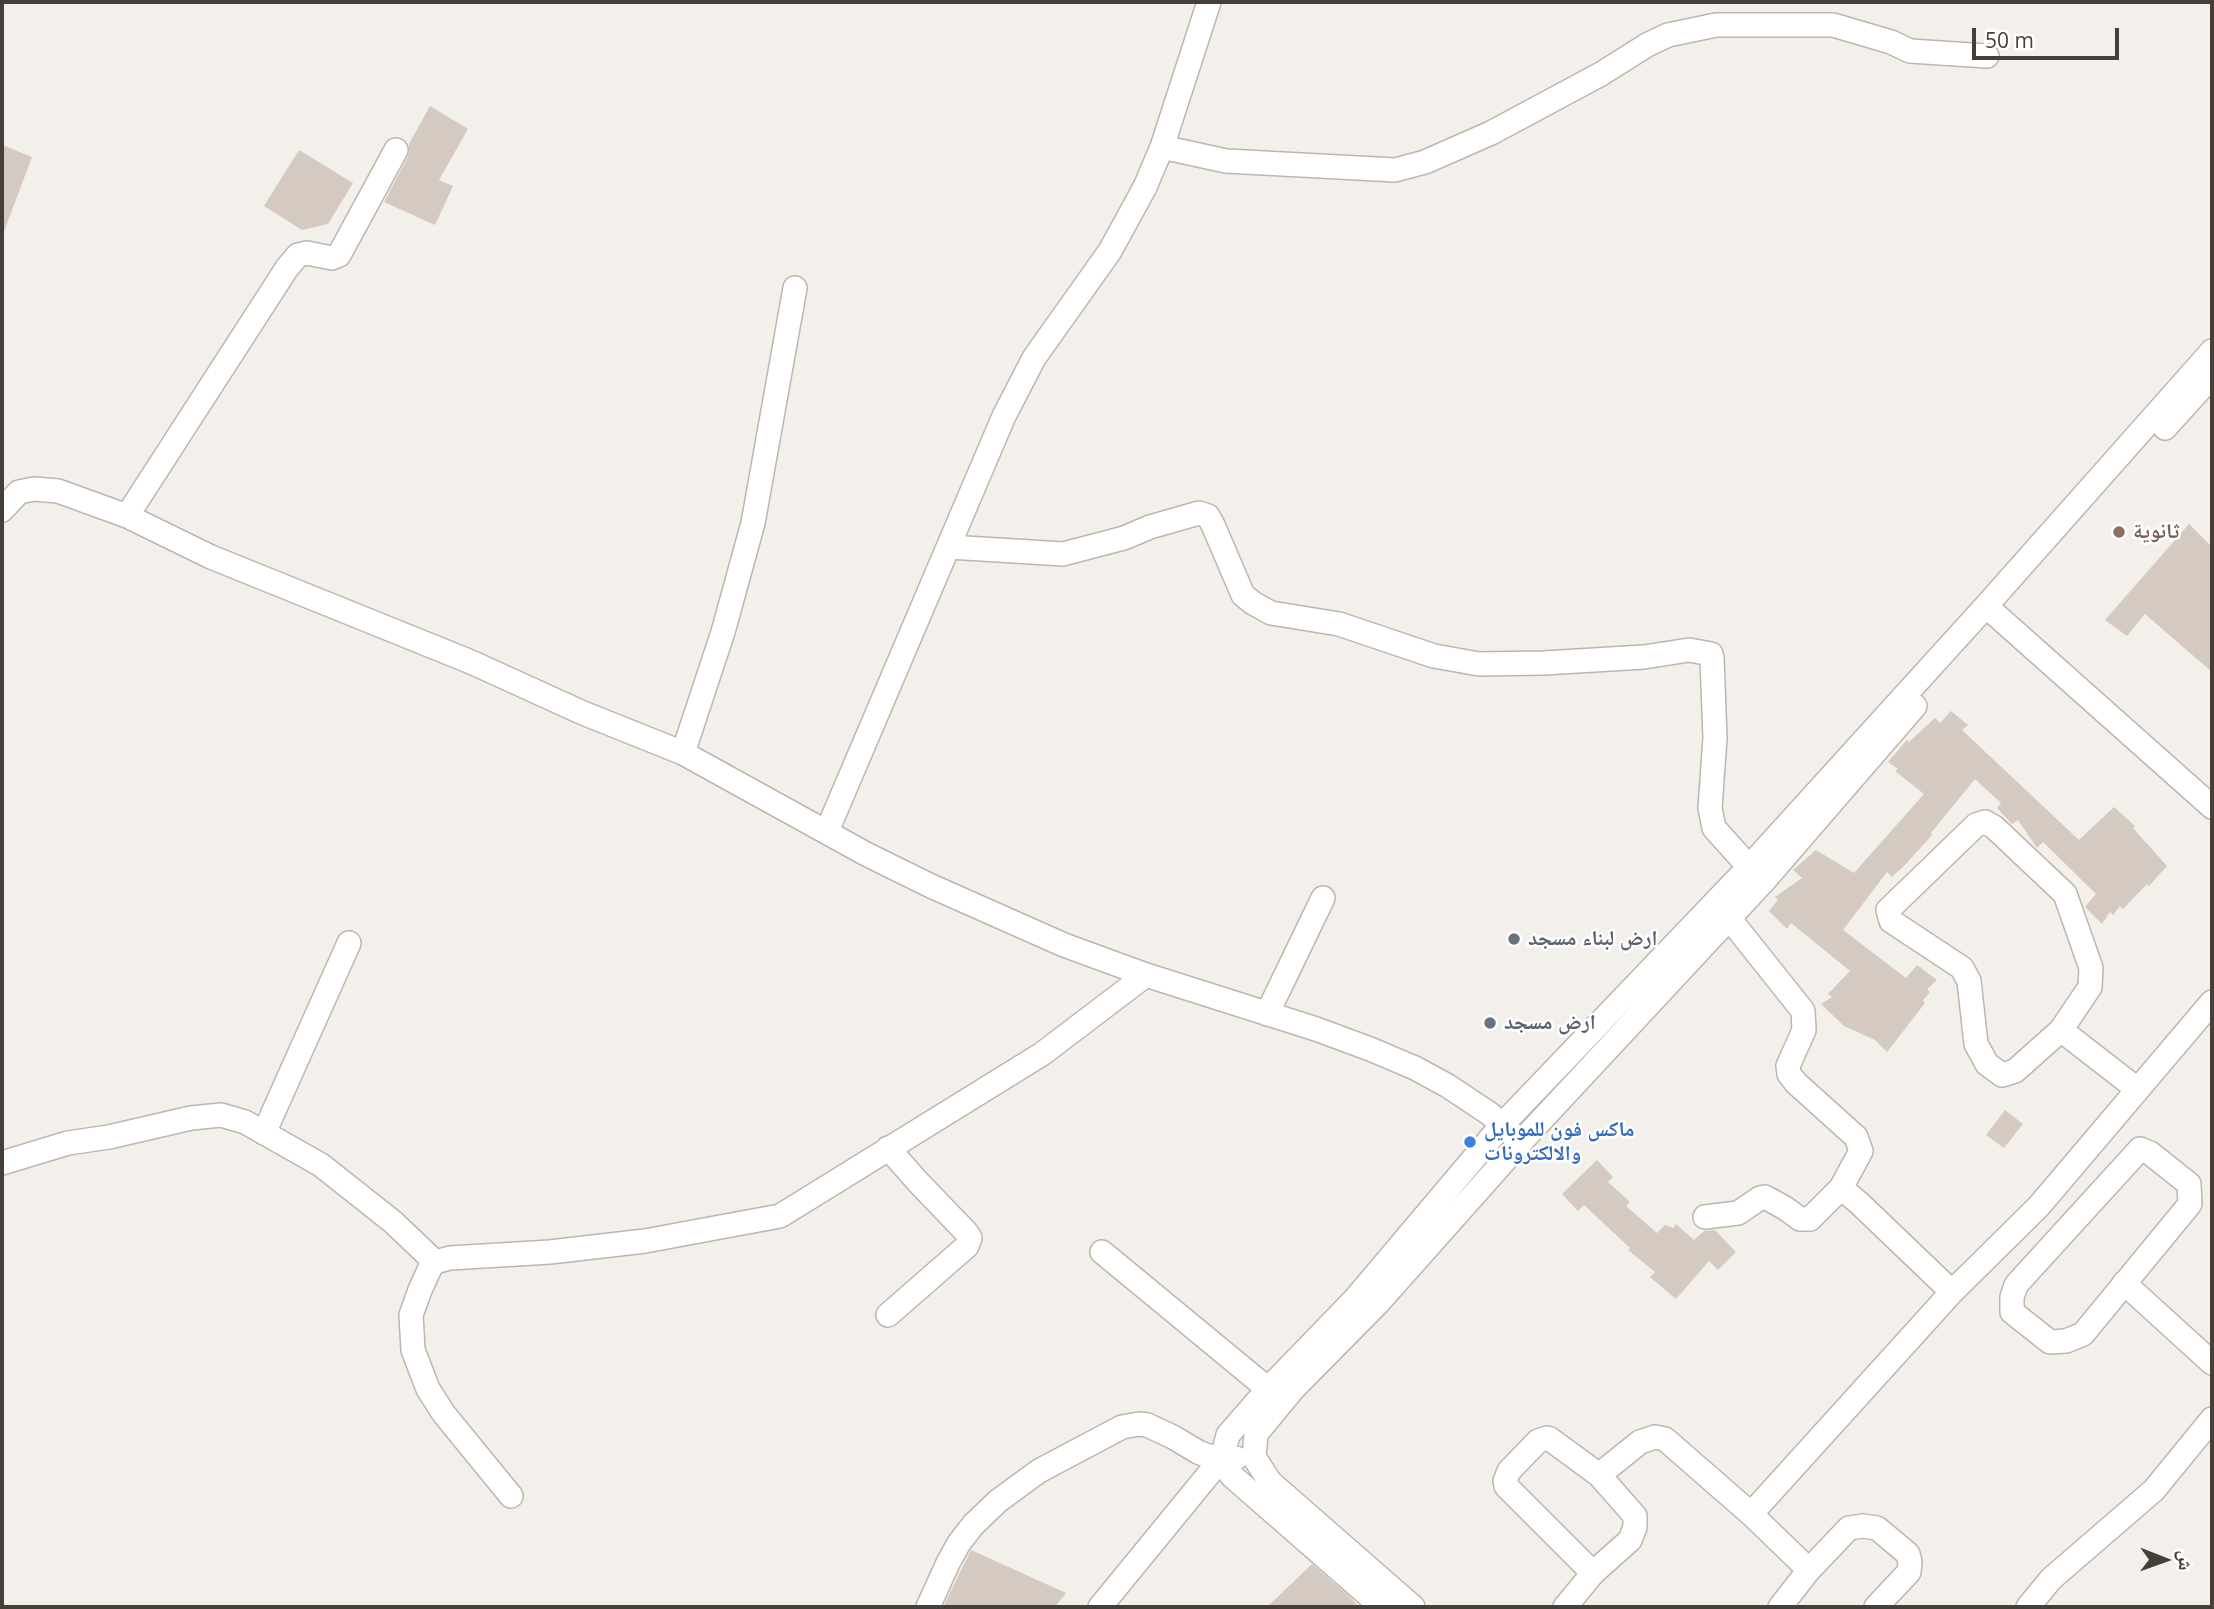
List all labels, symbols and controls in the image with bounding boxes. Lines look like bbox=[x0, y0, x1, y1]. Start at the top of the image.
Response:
scale bar bbox=[1976, 14, 2123, 58]
text: 50 m bbox=[1985, 26, 2034, 54]
place label: ثانوية bbox=[2133, 519, 2179, 545]
marker: ثانوية bbox=[2111, 524, 2127, 540]
place label: ارض لبناء مسجد bbox=[1528, 926, 1657, 952]
marker: ارض لبناء مسجد bbox=[1506, 931, 1522, 947]
place label: ارض مسجد bbox=[1504, 1010, 1596, 1036]
marker: ارض مسجد bbox=[1482, 1015, 1498, 1031]
place label: ماكس فون للموبايل والالكترونات bbox=[1484, 1117, 1635, 1167]
marker: ماكس فون للموبايل والالكترونات bbox=[1462, 1134, 1478, 1150]
north arrow bbox=[2130, 1525, 2200, 1595]
text: ش bbox=[2173, 1550, 2199, 1571]

